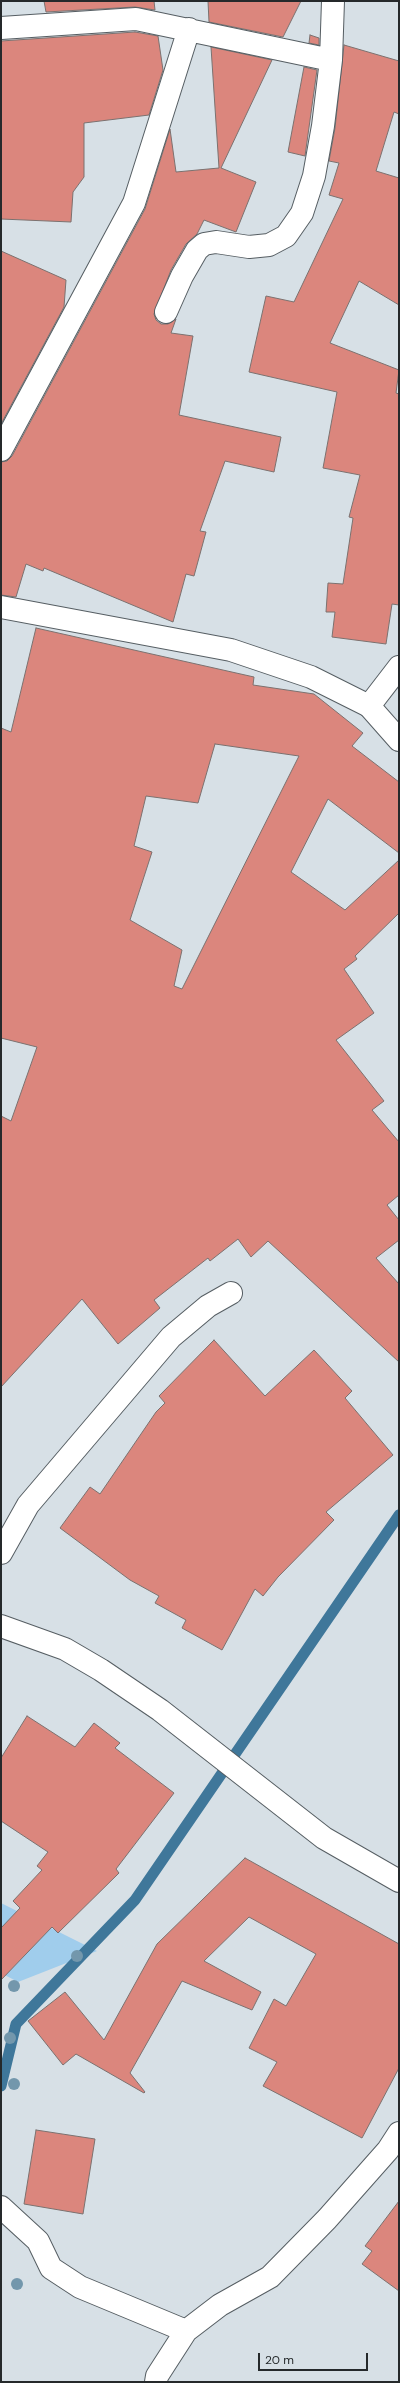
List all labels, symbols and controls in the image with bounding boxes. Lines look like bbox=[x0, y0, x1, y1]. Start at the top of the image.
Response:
scale bar bbox=[260, 2345, 370, 2371]
text: 20 m bbox=[265, 2352, 294, 2368]

